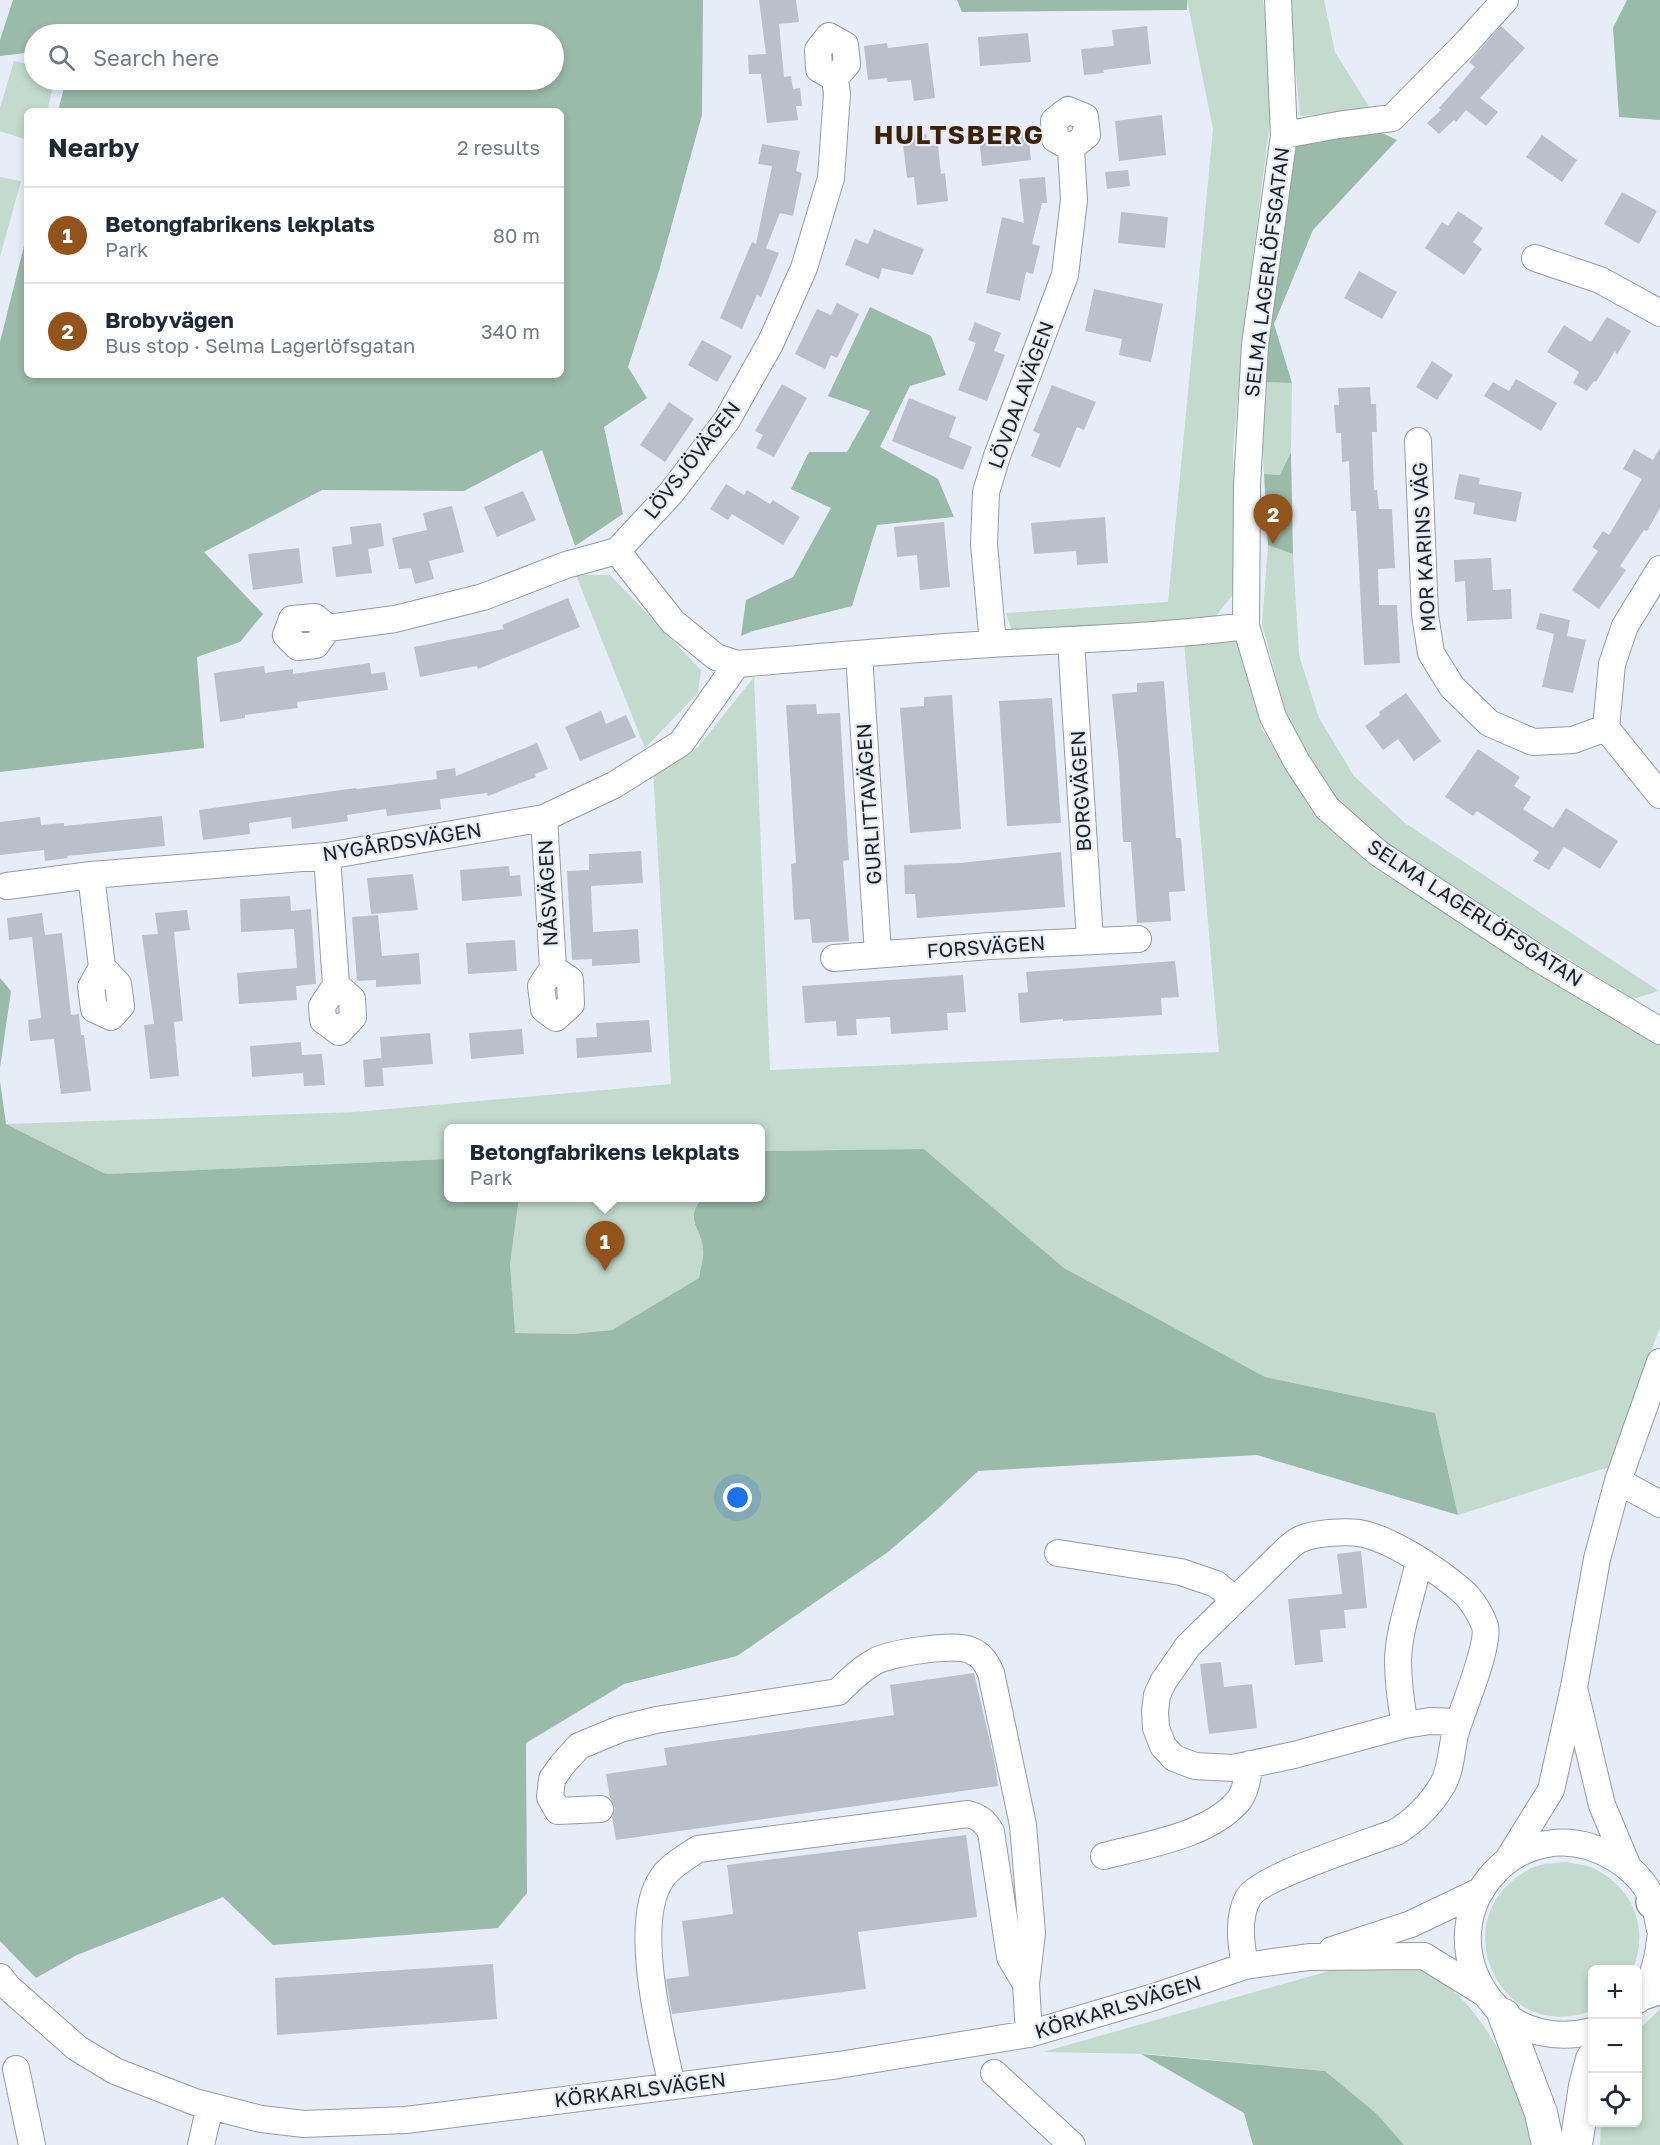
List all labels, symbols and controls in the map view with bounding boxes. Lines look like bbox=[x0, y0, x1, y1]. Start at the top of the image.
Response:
search box bbox=[24, 24, 564, 90]
icon: search bbox=[45, 41, 78, 74]
text: Search here bbox=[93, 44, 219, 71]
district label: HULTSBERG bbox=[874, 119, 1044, 150]
text: Nearby bbox=[48, 132, 139, 163]
text: 2 results bbox=[457, 135, 540, 159]
street label: SELMA LAGERLÖFSGATAN bbox=[1239, 146, 1293, 398]
text: Betongfabrikens lekplats bbox=[105, 210, 375, 237]
text: 1 bbox=[62, 223, 73, 247]
text: 80 m bbox=[493, 223, 540, 247]
text: Park bbox=[105, 237, 148, 261]
text: Brobyvägen bbox=[105, 306, 234, 333]
street label: LÖVDALAVÄGEN bbox=[982, 318, 1058, 472]
text: 2 bbox=[61, 319, 74, 343]
text: 340 m bbox=[481, 319, 540, 343]
text: Bus stop · Selma Lagerlöfsgatan bbox=[105, 333, 415, 357]
street label: LÖVSJÖVÄGEN bbox=[638, 396, 745, 523]
street label: MOR KARINS VÄG bbox=[1407, 462, 1439, 632]
pin: 2 bbox=[1254, 494, 1292, 544]
street label: GURLITTAVÄGEN bbox=[850, 723, 886, 886]
street label: BORGVÄGEN bbox=[1065, 730, 1095, 852]
street label: NYGÅRDSVÄGEN bbox=[321, 817, 483, 865]
street label: SELMA LAGERLÖFSGATAN bbox=[1363, 834, 1588, 991]
street label: NÅSVÄGEN bbox=[532, 839, 562, 947]
street label: FORSVÄGEN bbox=[926, 930, 1046, 962]
popup bbox=[444, 1124, 765, 1202]
text: Betongfabrikens lekplats bbox=[470, 1138, 739, 1165]
text: Park bbox=[470, 1165, 513, 1189]
pin: 1 bbox=[586, 1222, 624, 1271]
your location bbox=[723, 1483, 752, 1512]
map controls bbox=[1588, 1965, 1642, 2127]
button: + bbox=[1588, 1965, 1642, 2019]
street label: KÖRKARLSVÄGEN bbox=[1032, 1969, 1204, 2043]
button: − bbox=[1588, 2019, 1642, 2073]
street label: KÖRKARLSVÄGEN bbox=[553, 2067, 727, 2111]
button: locate bbox=[1588, 2073, 1642, 2127]

